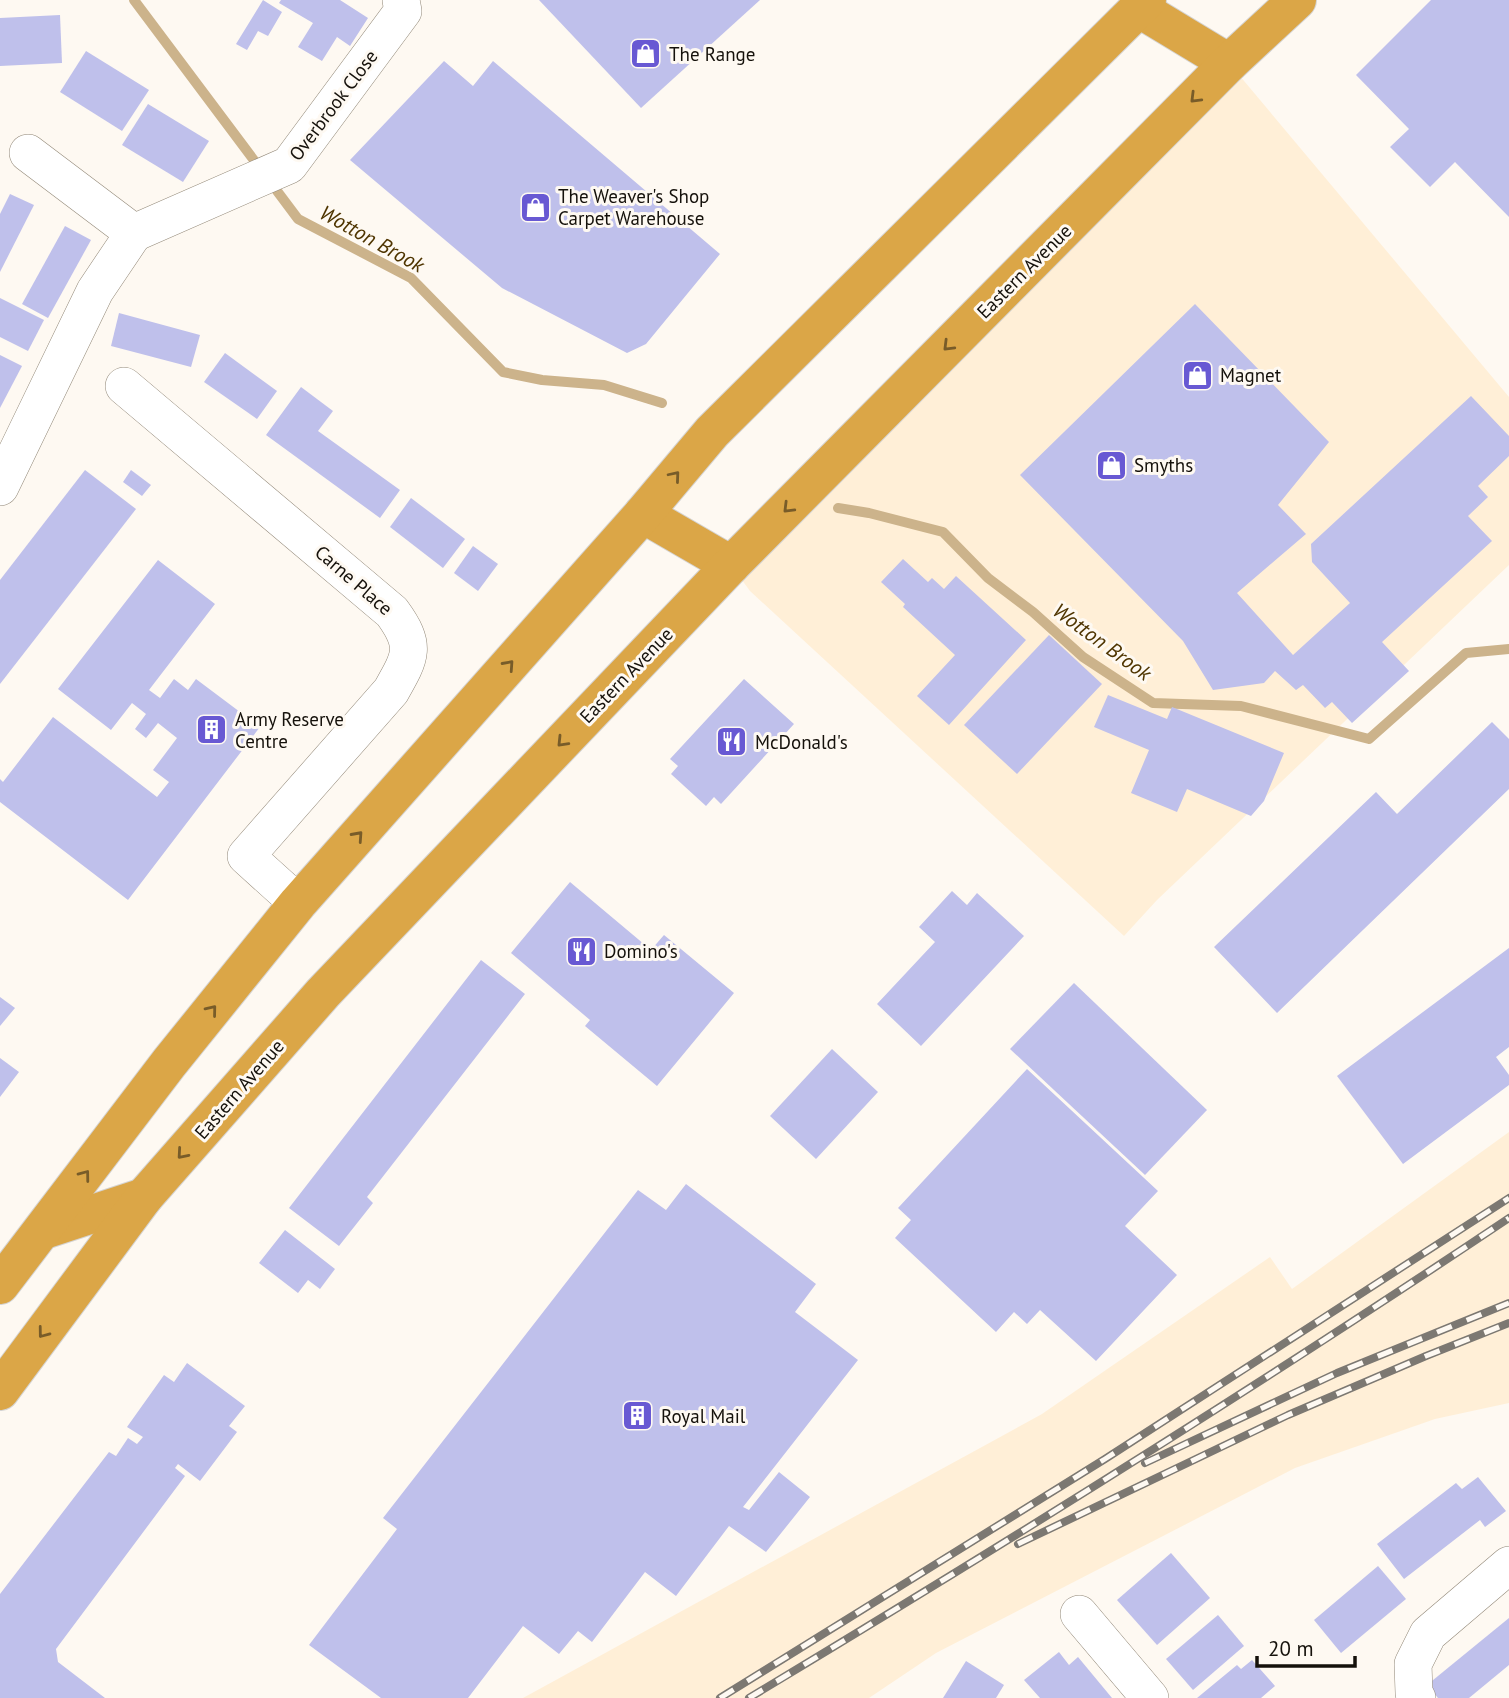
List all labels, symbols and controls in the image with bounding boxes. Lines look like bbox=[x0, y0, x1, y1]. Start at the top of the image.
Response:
shop icon: The Range bbox=[629, 37, 663, 71]
place label: The Range bbox=[669, 42, 755, 66]
street label: Overbrook Close bbox=[283, 45, 383, 165]
one-way arrow bbox=[1191, 90, 1203, 102]
place label: The Weaver's Shop Carpet Warehouse bbox=[558, 184, 709, 230]
shop icon: The Weaver's Shop Carpet Warehouse bbox=[518, 190, 552, 224]
water label: Wotton Brook bbox=[315, 199, 431, 279]
street label: Eastern Avenue bbox=[972, 219, 1076, 323]
one-way arrow bbox=[944, 338, 957, 351]
shop icon: Magnet bbox=[1180, 358, 1214, 392]
place label: Magnet bbox=[1220, 363, 1282, 387]
shop icon: Smyths bbox=[1094, 448, 1128, 482]
place label: Smyths bbox=[1134, 453, 1193, 477]
one-way arrow bbox=[667, 471, 679, 484]
one-way arrow bbox=[784, 500, 796, 512]
street label: Carne Place bbox=[310, 540, 398, 620]
water label: Wotton Brook bbox=[1048, 597, 1158, 687]
street label: Eastern Avenue bbox=[574, 622, 678, 728]
one-way arrow bbox=[501, 661, 513, 674]
place label: Army Reserve Centre bbox=[235, 707, 344, 753]
building icon: Army Reserve Centre bbox=[195, 713, 229, 747]
restaurant icon: McDonald's bbox=[715, 725, 749, 759]
place label: McDonald's bbox=[755, 730, 848, 754]
one-way arrow bbox=[558, 734, 571, 747]
one-way arrow bbox=[350, 831, 362, 844]
restaurant icon: Domino's bbox=[564, 934, 598, 968]
place label: Domino's bbox=[604, 939, 678, 963]
one-way arrow bbox=[204, 1006, 216, 1019]
street label: Eastern Avenue bbox=[189, 1034, 289, 1144]
one-way arrow bbox=[178, 1146, 190, 1159]
one-way arrow bbox=[76, 1171, 89, 1183]
one-way arrow bbox=[38, 1326, 51, 1338]
building icon: Royal Mail bbox=[621, 1399, 655, 1433]
place label: Royal Mail bbox=[661, 1404, 746, 1428]
scale bar bbox=[1257, 1624, 1355, 1668]
text: 20 m bbox=[1268, 1635, 1314, 1662]

